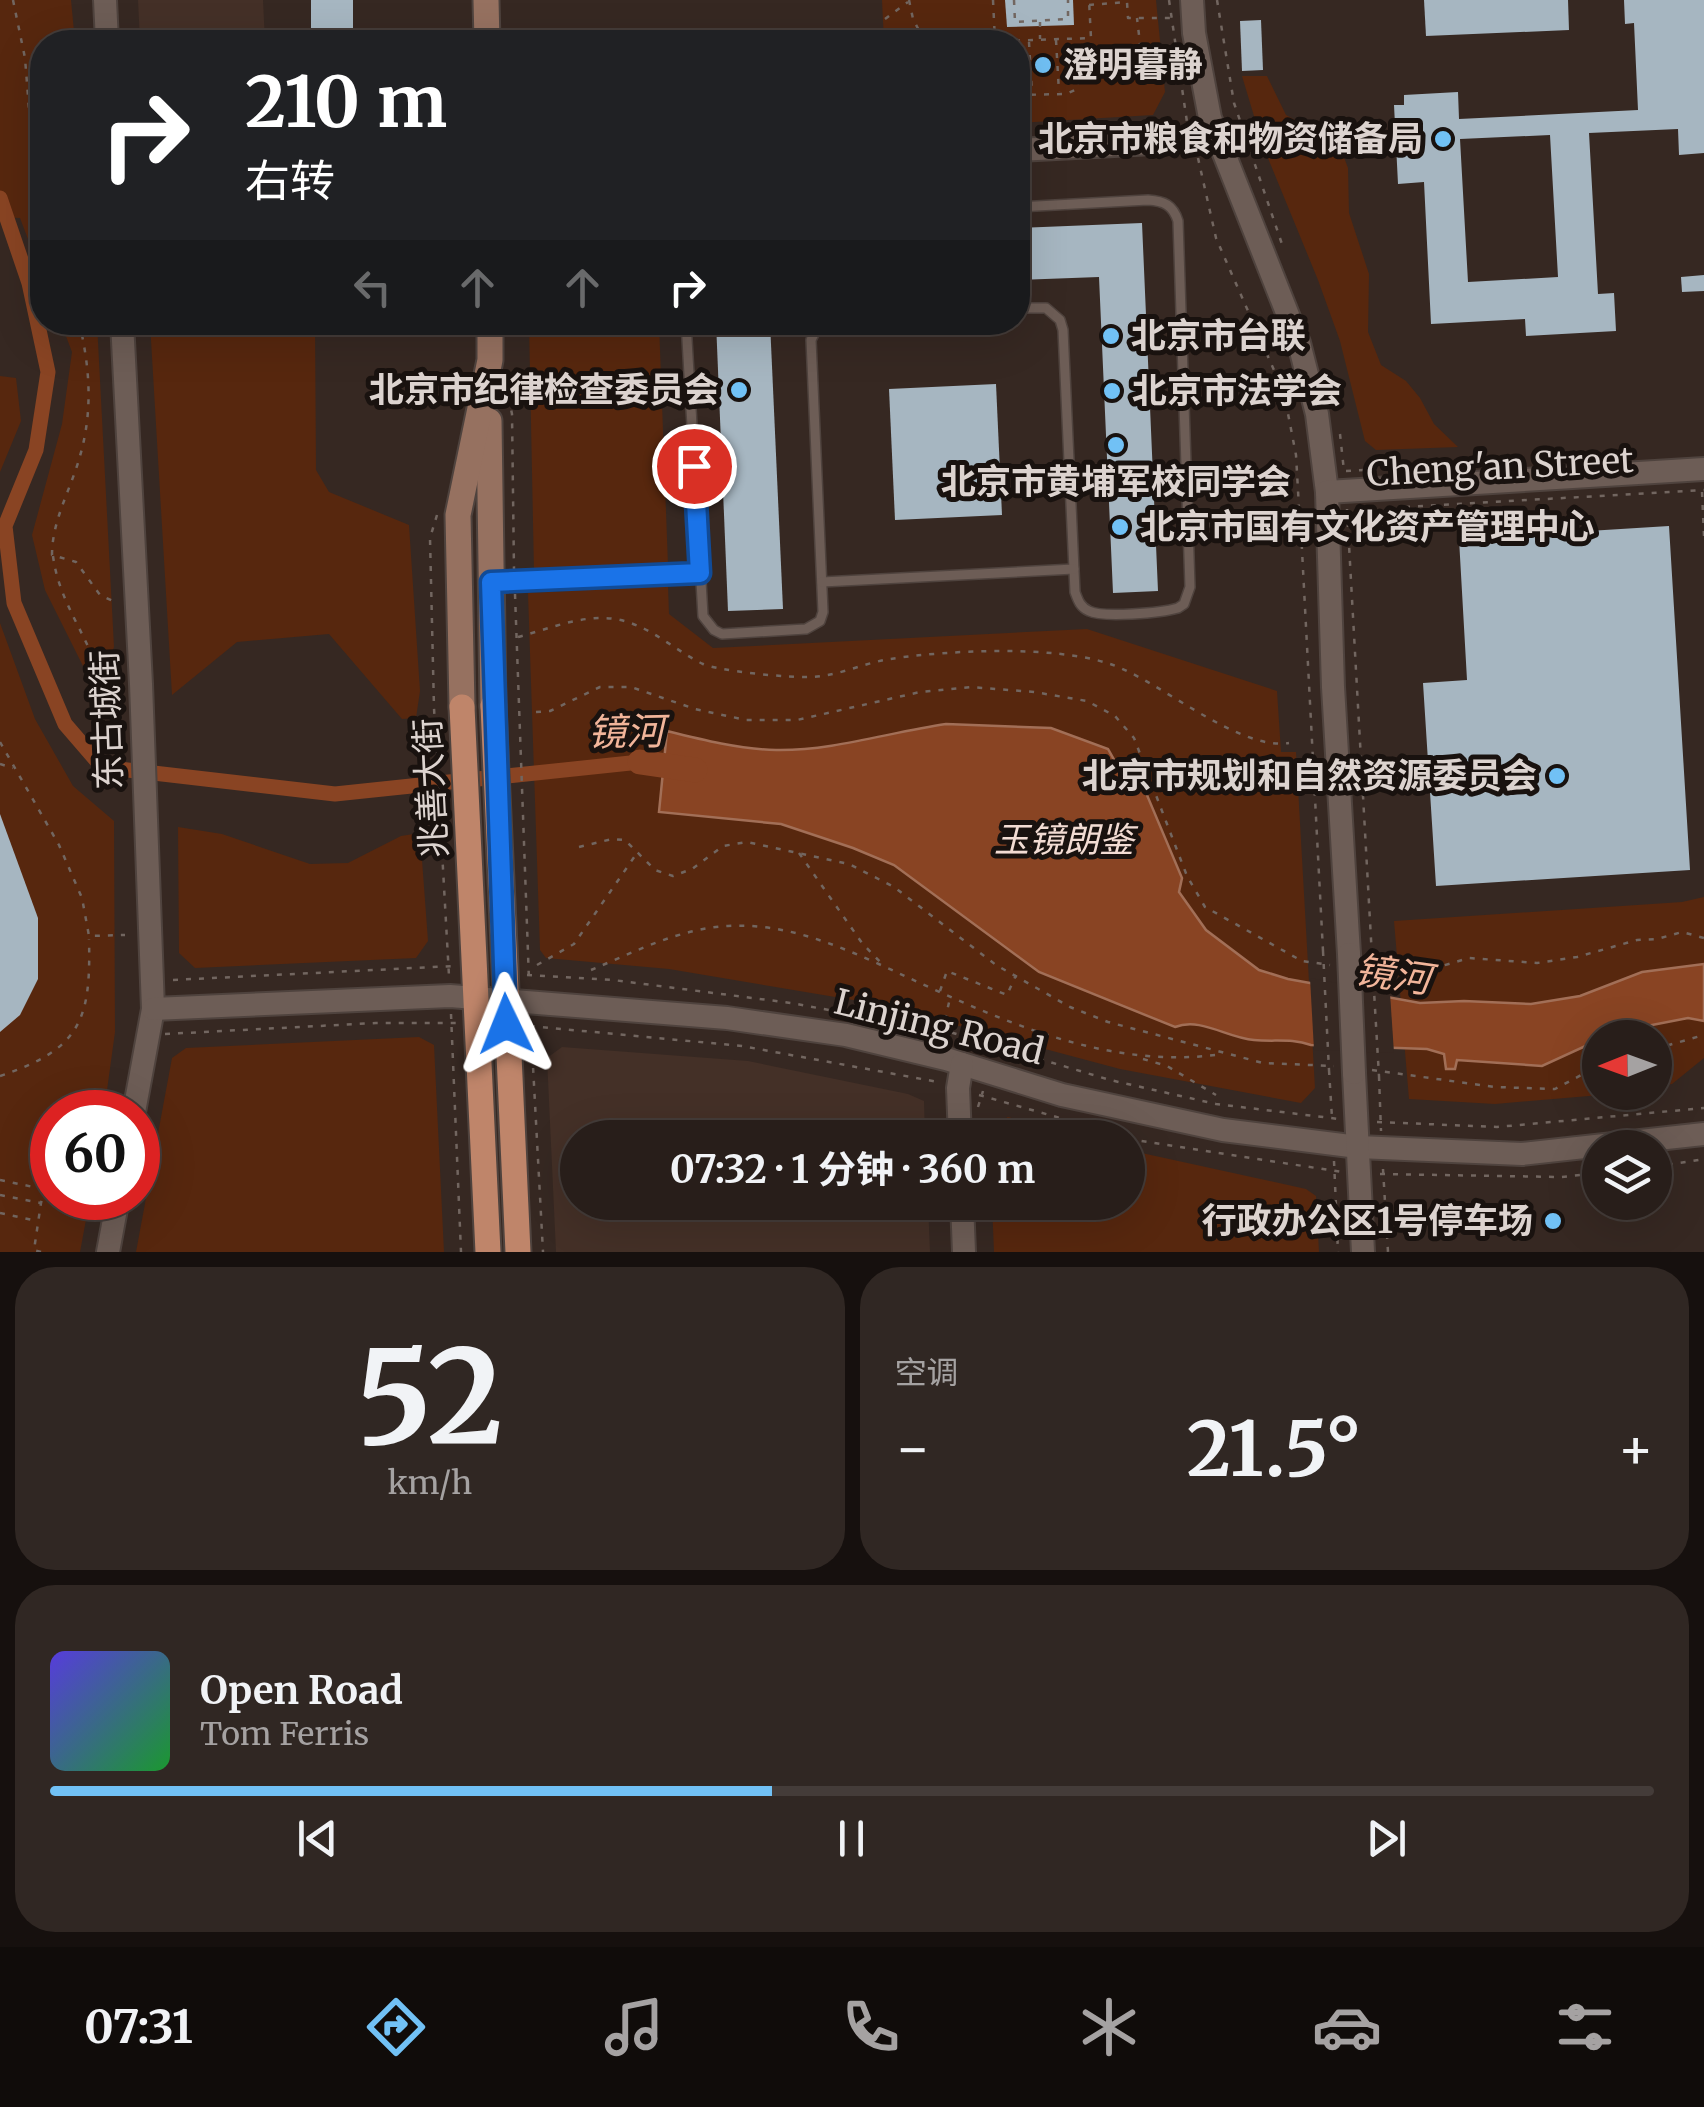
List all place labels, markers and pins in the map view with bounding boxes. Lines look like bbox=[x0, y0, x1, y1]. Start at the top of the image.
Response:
place label: 澄明暮静 bbox=[1063, 43, 1203, 87]
marker: 澄明暮静 bbox=[1032, 54, 1054, 76]
place label: 北京市粮食和物资储备局 bbox=[1038, 117, 1423, 161]
marker: 北京市粮食和物资储备局 bbox=[1432, 128, 1454, 150]
place label: 北京市台联 bbox=[1131, 314, 1306, 358]
marker: 北京市台联 bbox=[1100, 325, 1122, 347]
place label: 北京市纪律检查委员会 bbox=[369, 368, 719, 412]
place label: 北京市法学会 bbox=[1132, 369, 1342, 413]
marker: 北京市纪律检查委员会 bbox=[728, 379, 750, 401]
marker: 北京市法学会 bbox=[1101, 380, 1123, 402]
pin bbox=[652, 424, 737, 509]
marker: 北京市黄埔军校同学会 bbox=[1105, 434, 1127, 456]
place label: 北京市黄埔军校同学会 bbox=[941, 460, 1291, 504]
place label: 北京市国有文化资产管理中心 bbox=[1140, 505, 1595, 549]
marker: 北京市国有文化资产管理中心 bbox=[1109, 516, 1131, 538]
place label: 北京市规划和自然资源委员会 bbox=[1082, 754, 1537, 798]
marker: 北京市规划和自然资源委员会 bbox=[1546, 765, 1568, 787]
place label: 行政办公区1号停车场 bbox=[1202, 1199, 1533, 1243]
marker: 行政办公区1号停车场 bbox=[1542, 1210, 1564, 1232]

